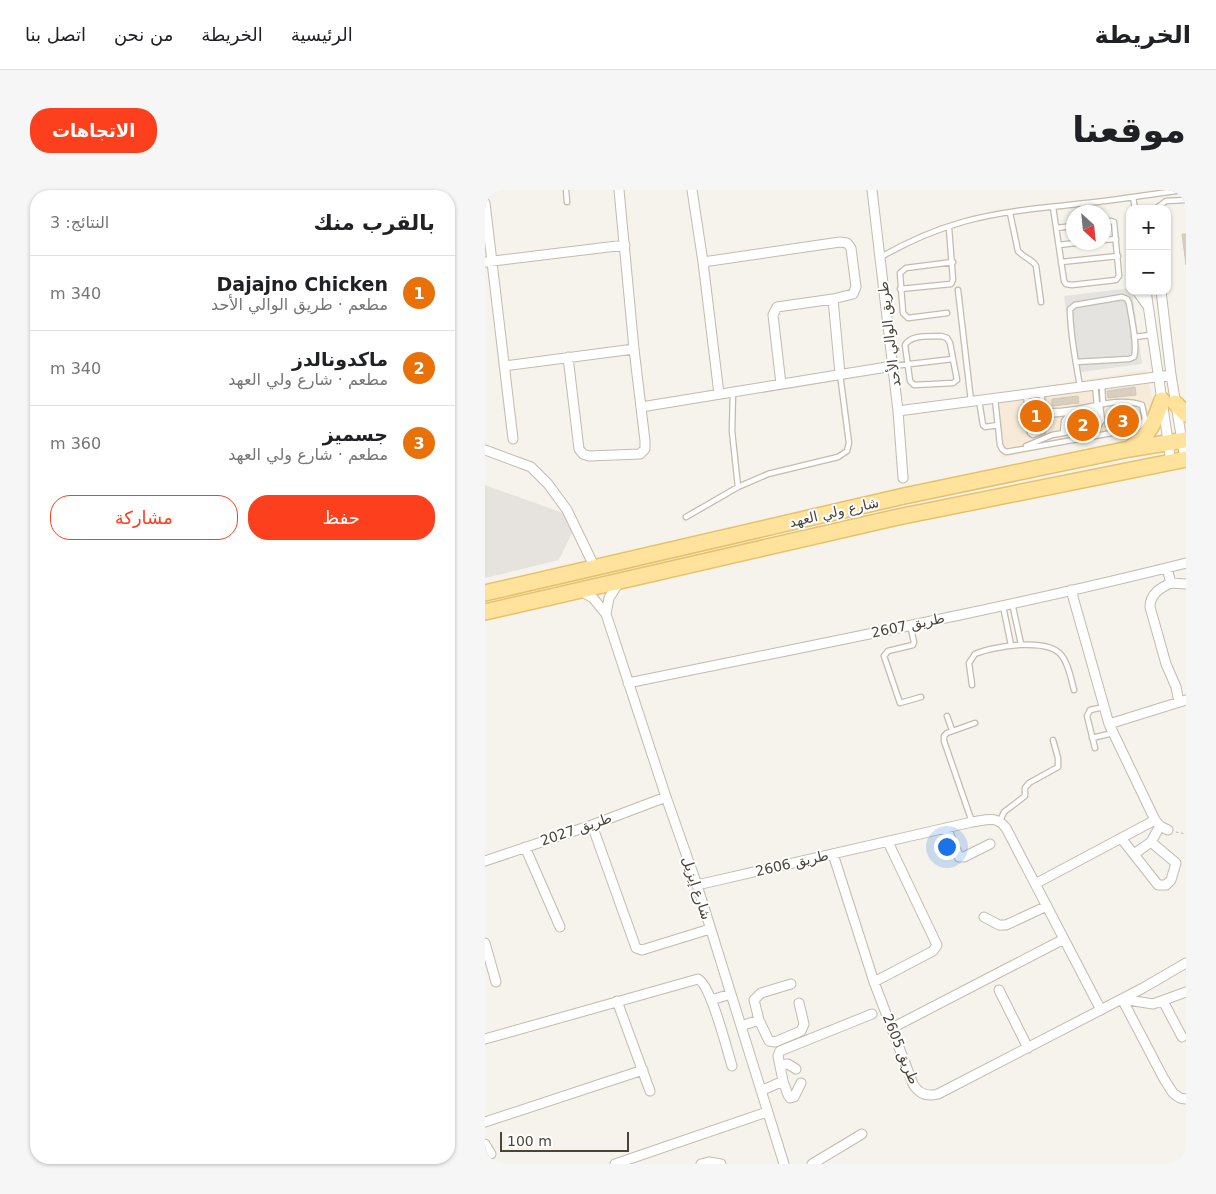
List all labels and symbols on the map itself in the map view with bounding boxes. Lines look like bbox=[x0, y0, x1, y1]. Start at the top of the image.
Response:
north arrow bbox=[1066, 205, 1111, 250]
street label: طريق الوالي الأحد bbox=[874, 280, 904, 388]
pin: 1 bbox=[1020, 397, 1052, 435]
pin: 3 bbox=[1107, 402, 1139, 440]
pin: 2 bbox=[1067, 406, 1099, 444]
street label: شارع ولي العهد bbox=[788, 494, 881, 531]
street label: طريق 2607 bbox=[870, 609, 946, 642]
street label: طريق 2027 bbox=[538, 809, 614, 850]
your location bbox=[934, 834, 960, 860]
street label: طريق 2606 bbox=[754, 847, 830, 880]
street label: شارع إيزيل bbox=[678, 854, 715, 922]
street label: طريق 2605 bbox=[879, 1011, 922, 1087]
scale bar bbox=[500, 1129, 629, 1152]

